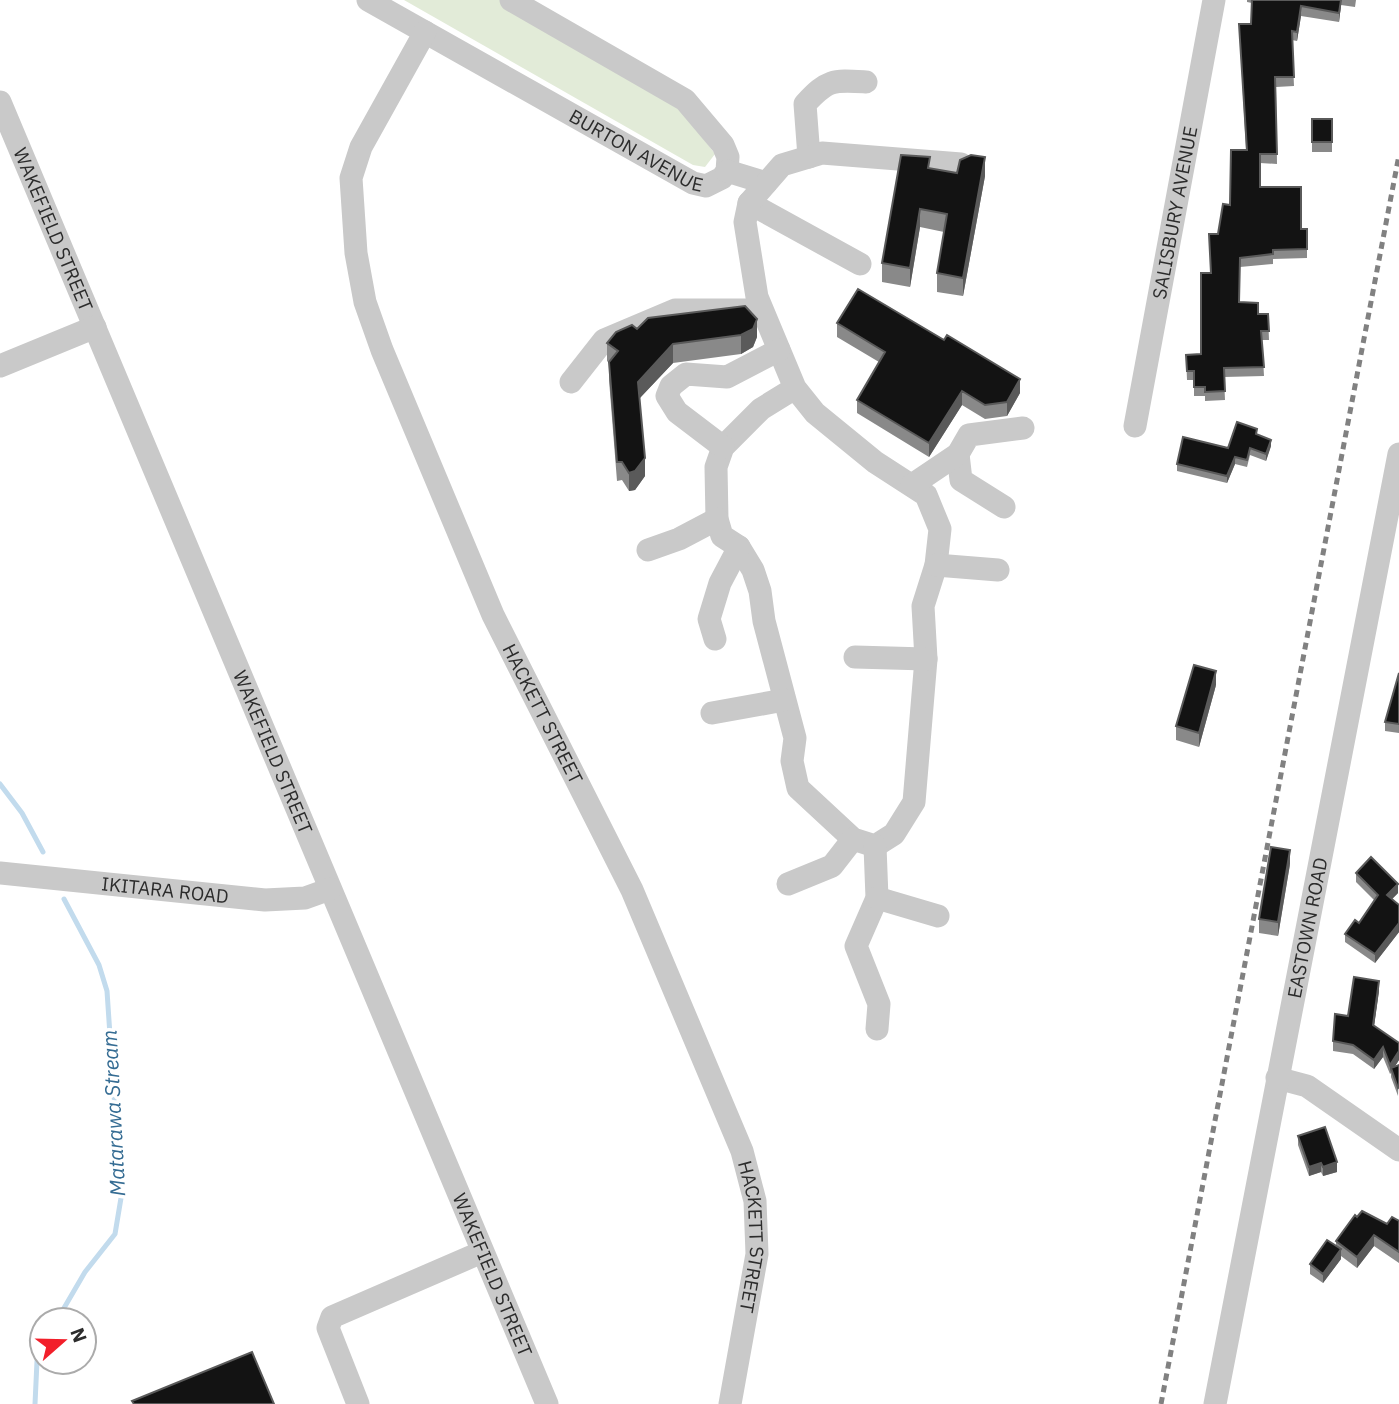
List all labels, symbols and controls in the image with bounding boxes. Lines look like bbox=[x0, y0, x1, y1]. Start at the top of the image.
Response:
street label: BURTON AVENUE bbox=[565, 104, 706, 197]
street label: SALISBURY AVENUE bbox=[1147, 124, 1202, 301]
street label: WAKEFIELD STREET bbox=[8, 144, 98, 315]
street label: HACKETT STREET bbox=[497, 640, 588, 788]
street label: WAKEFIELD STREET bbox=[228, 667, 318, 837]
street label: EASTOWN ROAD bbox=[1282, 855, 1333, 1000]
street label: IKITARA ROAD bbox=[100, 871, 230, 908]
water label: Matarawa Stream bbox=[95, 1029, 131, 1197]
street label: HACKETT STREET bbox=[733, 1158, 769, 1315]
street label: WAKEFIELD STREET bbox=[448, 1189, 538, 1360]
north arrow bbox=[28, 1306, 98, 1376]
text: N bbox=[65, 1325, 93, 1346]

